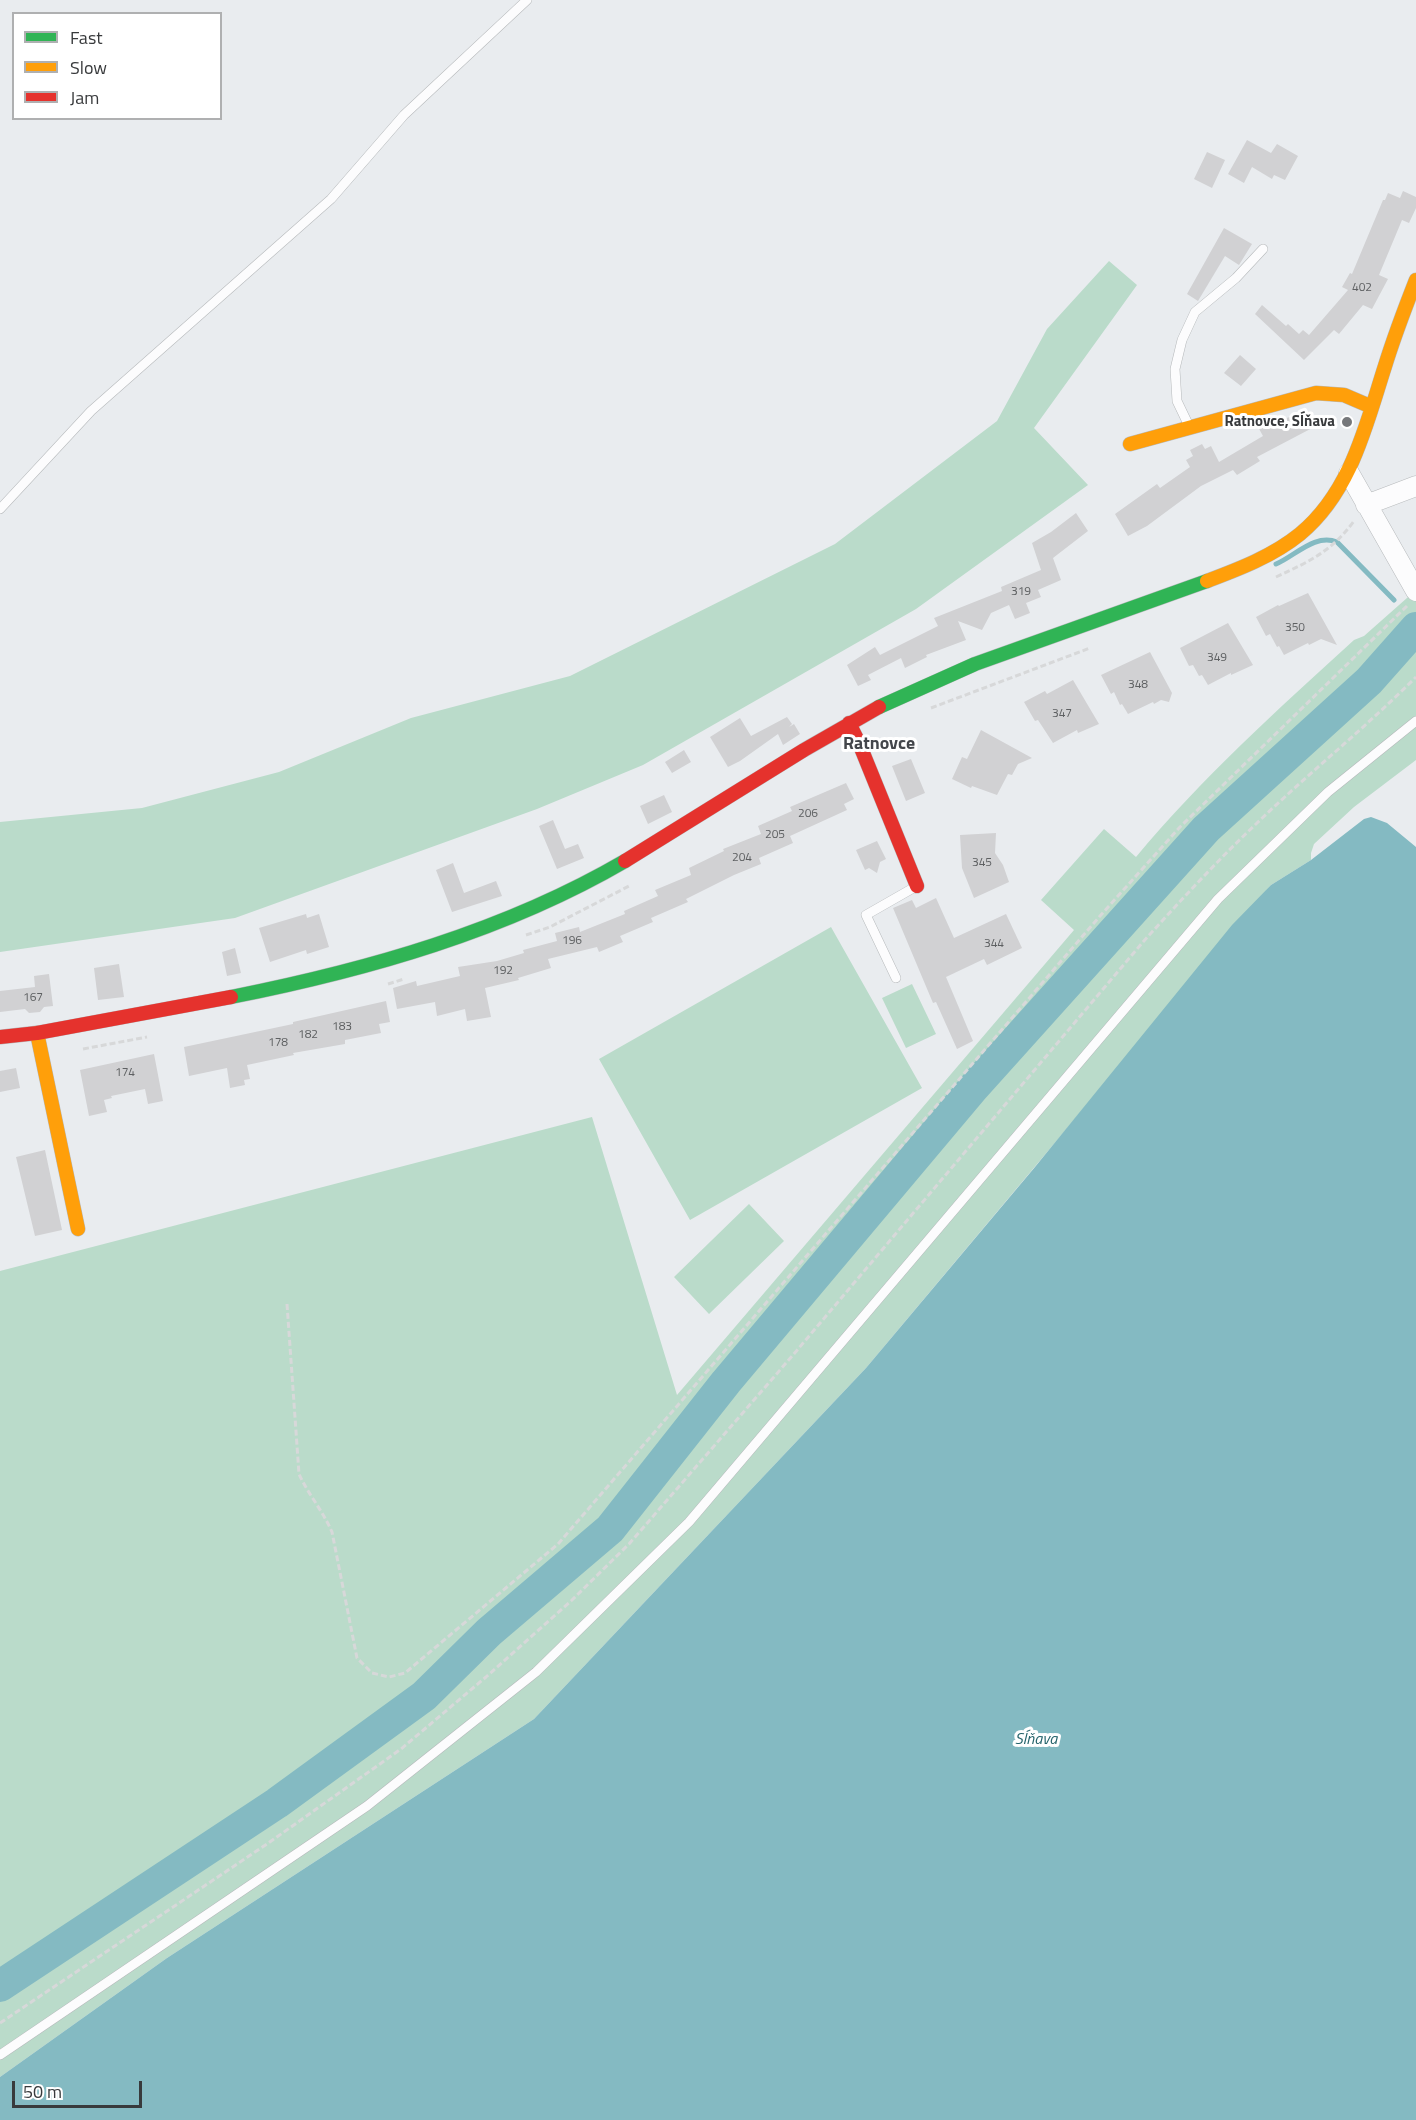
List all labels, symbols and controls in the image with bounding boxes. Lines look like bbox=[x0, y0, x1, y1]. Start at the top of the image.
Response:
legend bbox=[12, 12, 222, 120]
text: Fast bbox=[70, 24, 103, 51]
text: Slow bbox=[70, 54, 107, 81]
text: Jam bbox=[70, 84, 99, 111]
house number: 402 bbox=[1352, 281, 1372, 295]
place label: Ratnovce, Sĺňava bbox=[1224, 413, 1335, 431]
marker: Ratnovce, Sĺňava bbox=[1340, 415, 1354, 429]
house number: 319 bbox=[1011, 585, 1031, 599]
house number: 350 bbox=[1285, 621, 1305, 635]
house number: 349 bbox=[1207, 651, 1227, 665]
house number: 348 bbox=[1128, 678, 1148, 692]
house number: 347 bbox=[1052, 707, 1072, 721]
district label: Ratnovce bbox=[843, 734, 915, 756]
house number: 206 bbox=[798, 807, 818, 821]
house number: 205 bbox=[765, 828, 785, 842]
house number: 204 bbox=[732, 851, 752, 865]
house number: 345 bbox=[972, 856, 992, 870]
house number: 196 bbox=[562, 934, 582, 948]
house number: 344 bbox=[984, 937, 1004, 951]
house number: 192 bbox=[493, 964, 513, 978]
house number: 167 bbox=[23, 991, 43, 1005]
house number: 183 bbox=[332, 1020, 352, 1034]
house number: 182 bbox=[298, 1028, 318, 1042]
house number: 178 bbox=[268, 1036, 288, 1050]
house number: 174 bbox=[115, 1066, 135, 1080]
water label: Sĺňava bbox=[1015, 1730, 1057, 1750]
scale bar bbox=[15, 2069, 146, 2107]
text: 50 m bbox=[23, 2078, 62, 2105]

